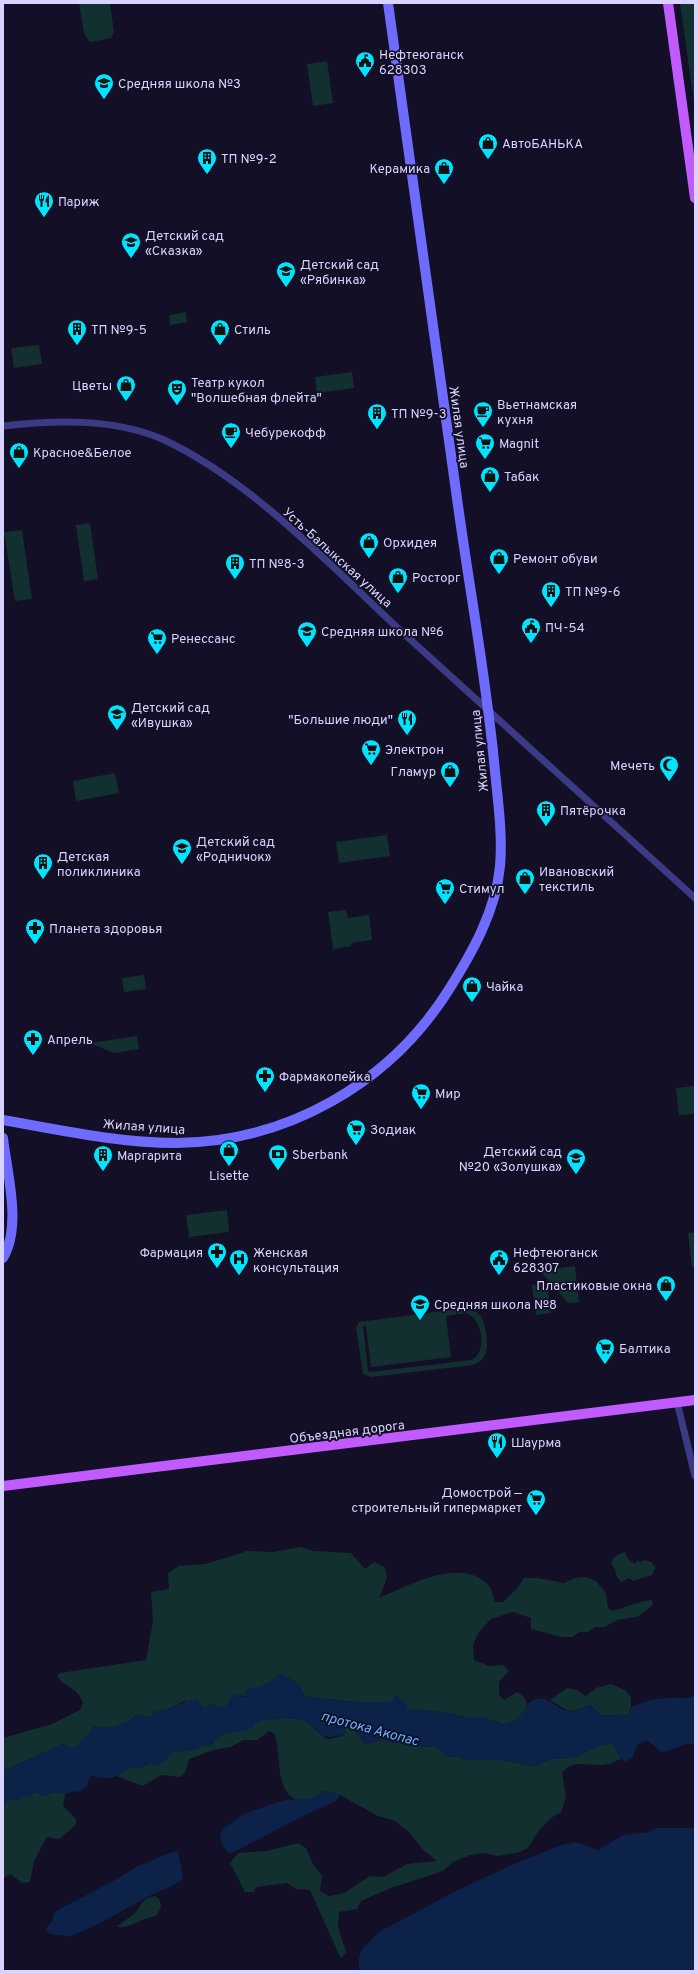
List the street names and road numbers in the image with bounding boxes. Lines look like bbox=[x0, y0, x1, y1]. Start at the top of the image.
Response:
street label: Жилая улица bbox=[444, 385, 472, 469]
street label: Усть-Балыкская улица bbox=[279, 505, 395, 612]
street label: Жилая улица bbox=[469, 709, 493, 793]
street label: Жилая улица bbox=[102, 1117, 186, 1139]
street label: Объездная дорога bbox=[289, 1418, 406, 1448]

